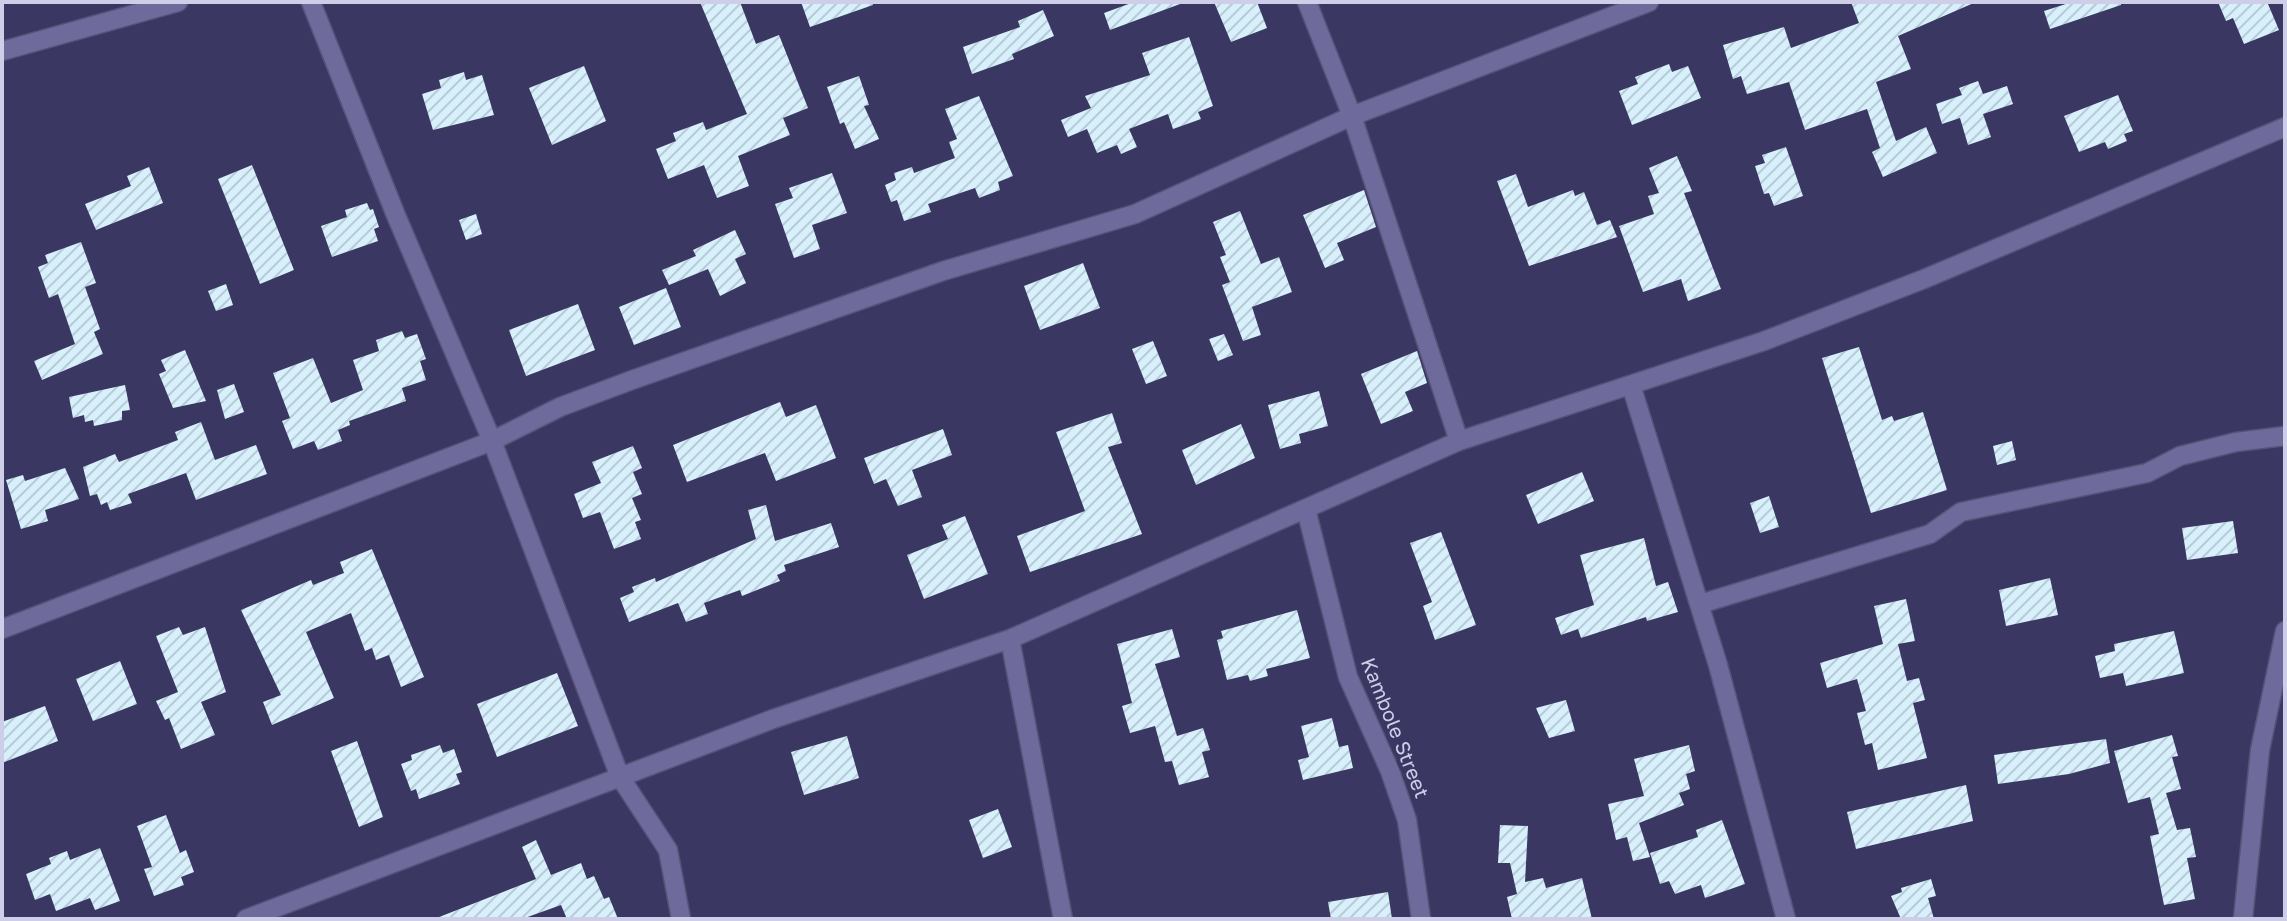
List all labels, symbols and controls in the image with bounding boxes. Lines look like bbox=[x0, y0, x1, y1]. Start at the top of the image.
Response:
street label: Kambole Street bbox=[1357, 654, 1435, 801]

